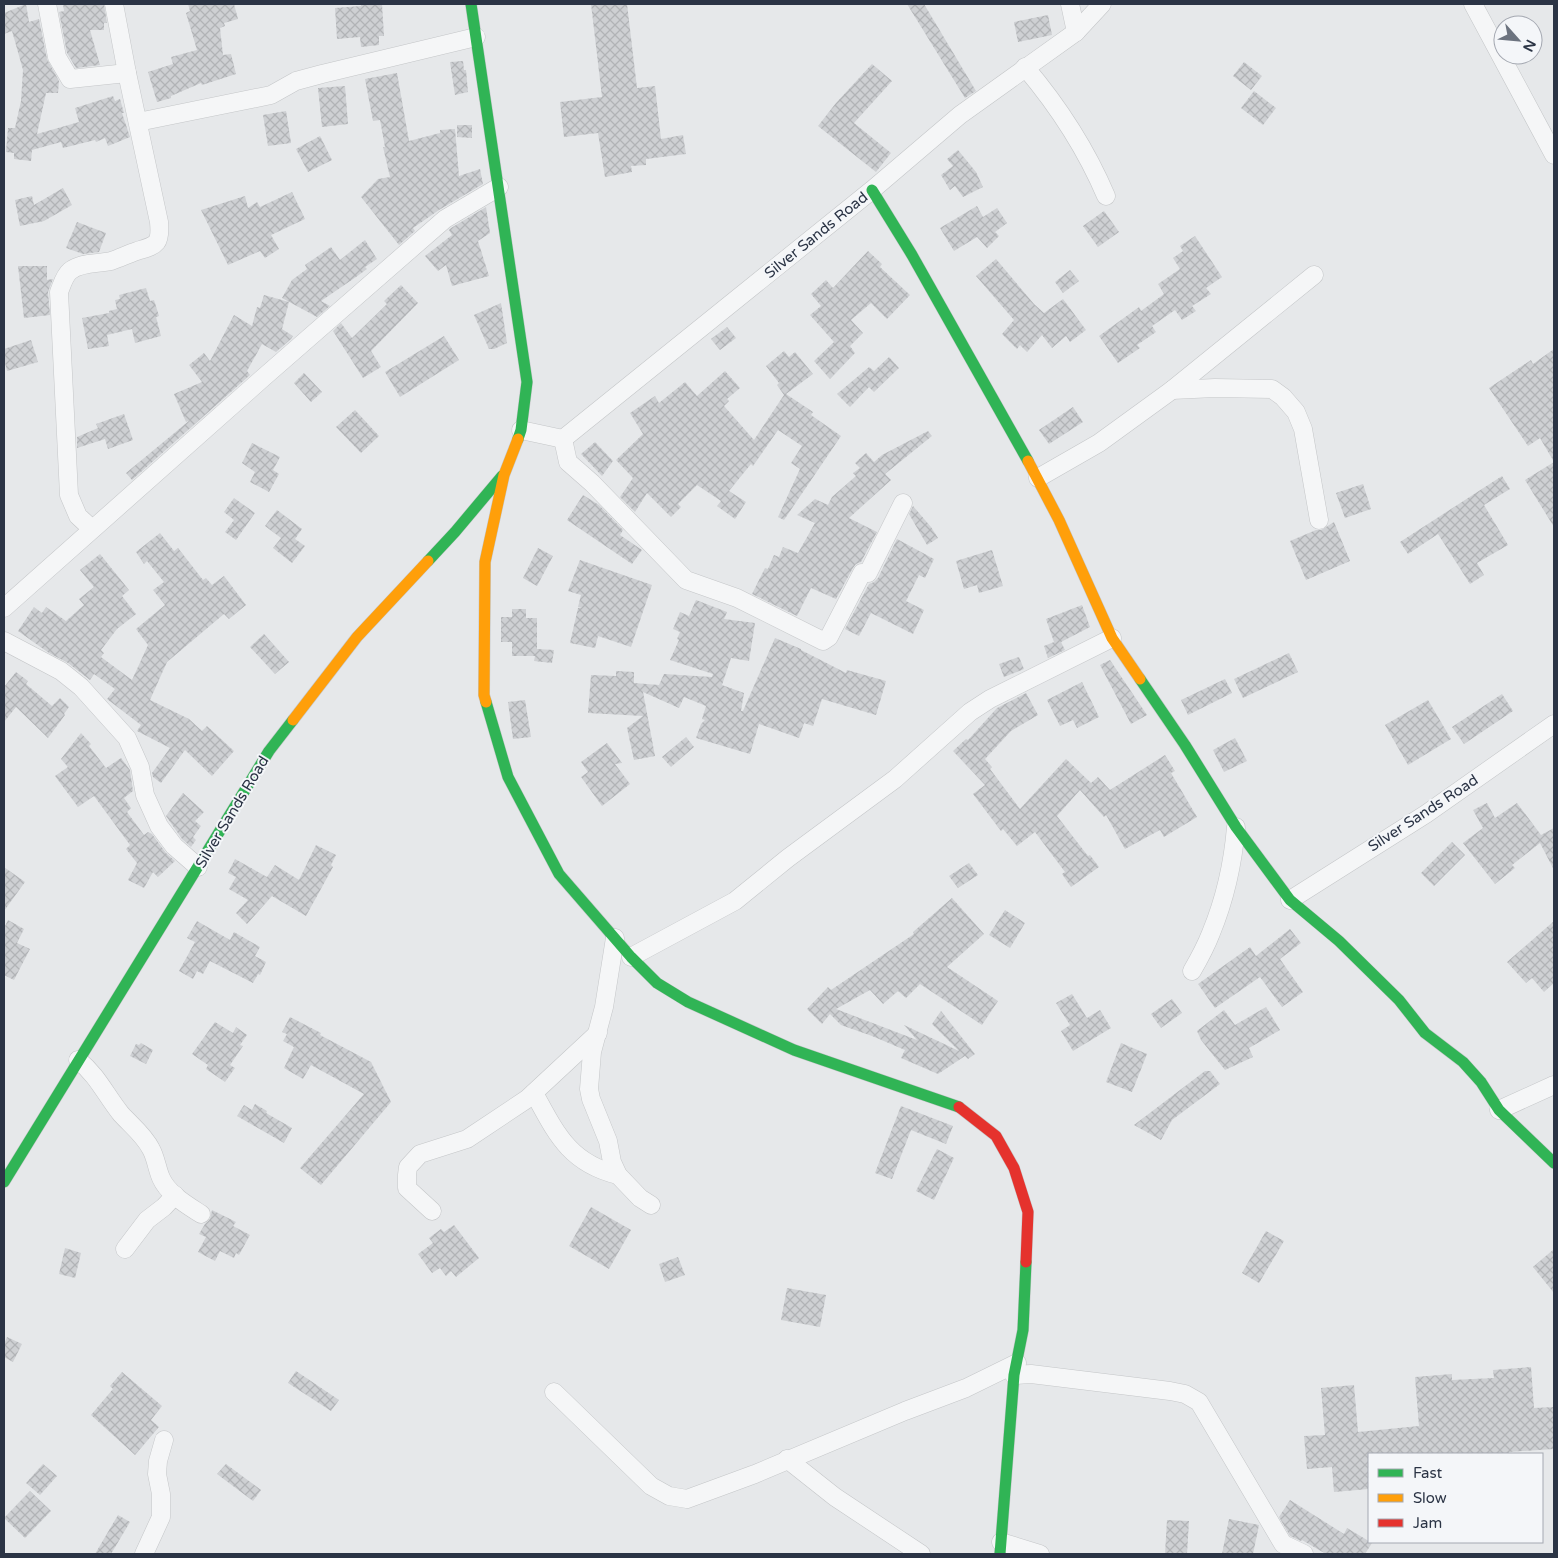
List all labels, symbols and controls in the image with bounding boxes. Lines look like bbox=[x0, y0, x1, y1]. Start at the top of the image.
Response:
north arrow bbox=[1493, 15, 1543, 65]
text: N bbox=[1519, 37, 1539, 55]
street label: Silver Sands Road bbox=[761, 188, 871, 282]
street label: Silver Sands Road bbox=[191, 753, 273, 871]
street label: Silver Sands Road bbox=[1365, 771, 1481, 855]
legend bbox=[1368, 1453, 1543, 1543]
text: Fast bbox=[1413, 1464, 1443, 1482]
text: Slow bbox=[1413, 1489, 1447, 1507]
text: Jam bbox=[1413, 1514, 1442, 1532]

